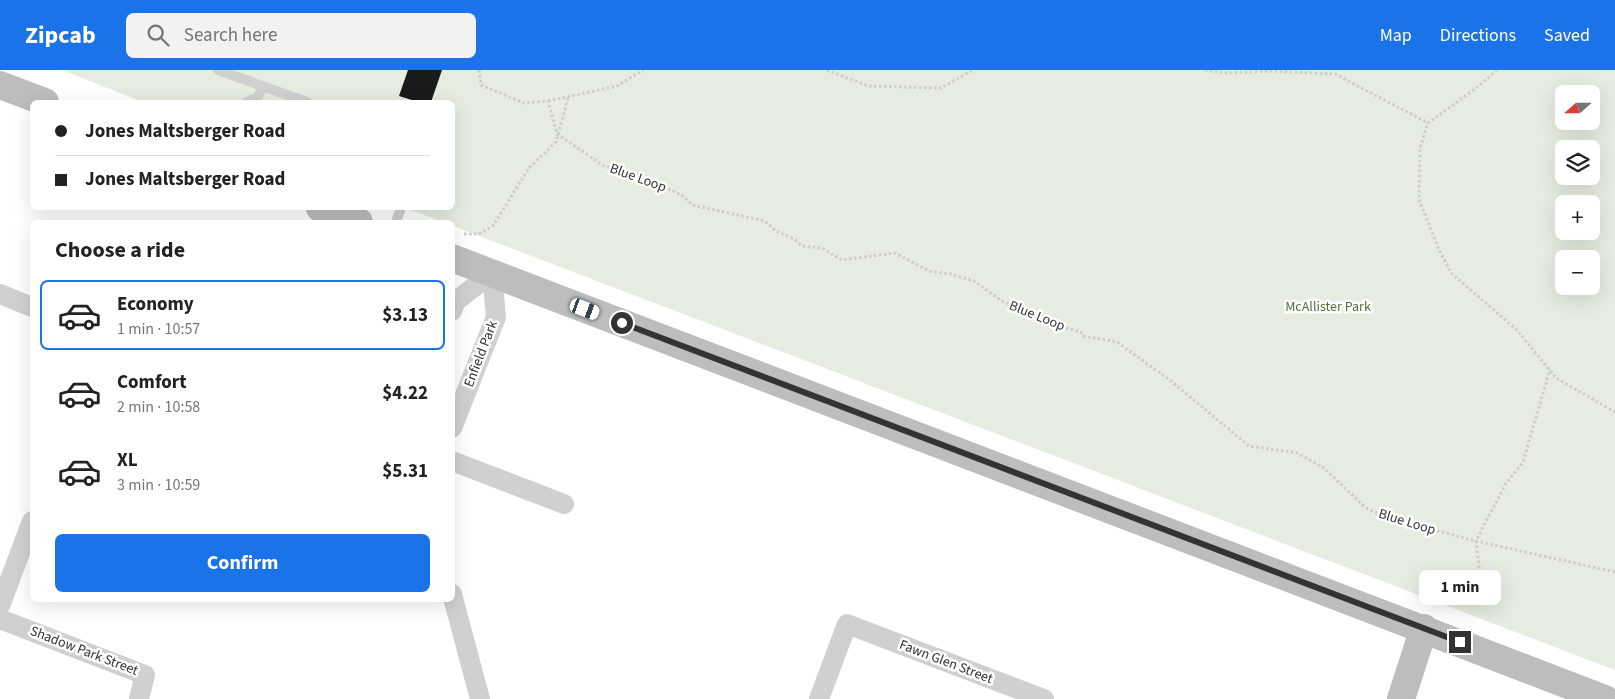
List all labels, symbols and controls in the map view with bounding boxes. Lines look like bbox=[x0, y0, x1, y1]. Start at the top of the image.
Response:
search box bbox=[126, 13, 476, 58]
text: Zipcab bbox=[25, 18, 96, 53]
icon: search bbox=[144, 21, 172, 49]
text: Search here bbox=[184, 22, 277, 49]
text: Map bbox=[1380, 23, 1412, 48]
text: Directions bbox=[1440, 23, 1516, 48]
text: Saved bbox=[1544, 23, 1590, 48]
north arrow bbox=[1555, 85, 1600, 130]
map controls bbox=[1555, 85, 1600, 295]
text: Jones Maltsberger Road bbox=[85, 118, 285, 145]
button: layers bbox=[1555, 140, 1600, 185]
street label: Blue Loop bbox=[607, 159, 669, 198]
text: Jones Maltsberger Road bbox=[85, 166, 285, 193]
button: + bbox=[1555, 195, 1600, 240]
text: Choose a ride bbox=[55, 234, 185, 266]
button: − bbox=[1555, 250, 1600, 295]
text: Economy bbox=[117, 291, 194, 318]
icon: car bbox=[57, 293, 102, 338]
street label: Blue Loop bbox=[1006, 296, 1068, 336]
car bbox=[568, 297, 601, 321]
park label: McAllister Park bbox=[1285, 297, 1371, 317]
text: $3.13 bbox=[382, 302, 428, 329]
route start bbox=[611, 312, 633, 334]
text: 1 min · 10:57 bbox=[117, 318, 200, 340]
street label: Enfield Park bbox=[459, 318, 503, 390]
text: Comfort bbox=[117, 369, 187, 396]
icon: car bbox=[57, 371, 102, 416]
text: $4.22 bbox=[382, 380, 428, 407]
text: 2 min · 10:58 bbox=[117, 396, 200, 418]
text: XL bbox=[117, 447, 138, 474]
icon: car bbox=[57, 449, 102, 494]
text: $5.31 bbox=[382, 458, 428, 485]
text: 3 min · 10:59 bbox=[117, 474, 200, 496]
street label: Blue Loop bbox=[1376, 504, 1438, 540]
button: Confirm bbox=[55, 534, 430, 592]
callout: 1 min bbox=[1419, 570, 1501, 604]
text: 1 min bbox=[1441, 576, 1479, 598]
street label: Shadow Park Street bbox=[27, 621, 141, 681]
route end bbox=[1449, 631, 1471, 653]
street label: Fawn Glen Street bbox=[896, 635, 996, 689]

